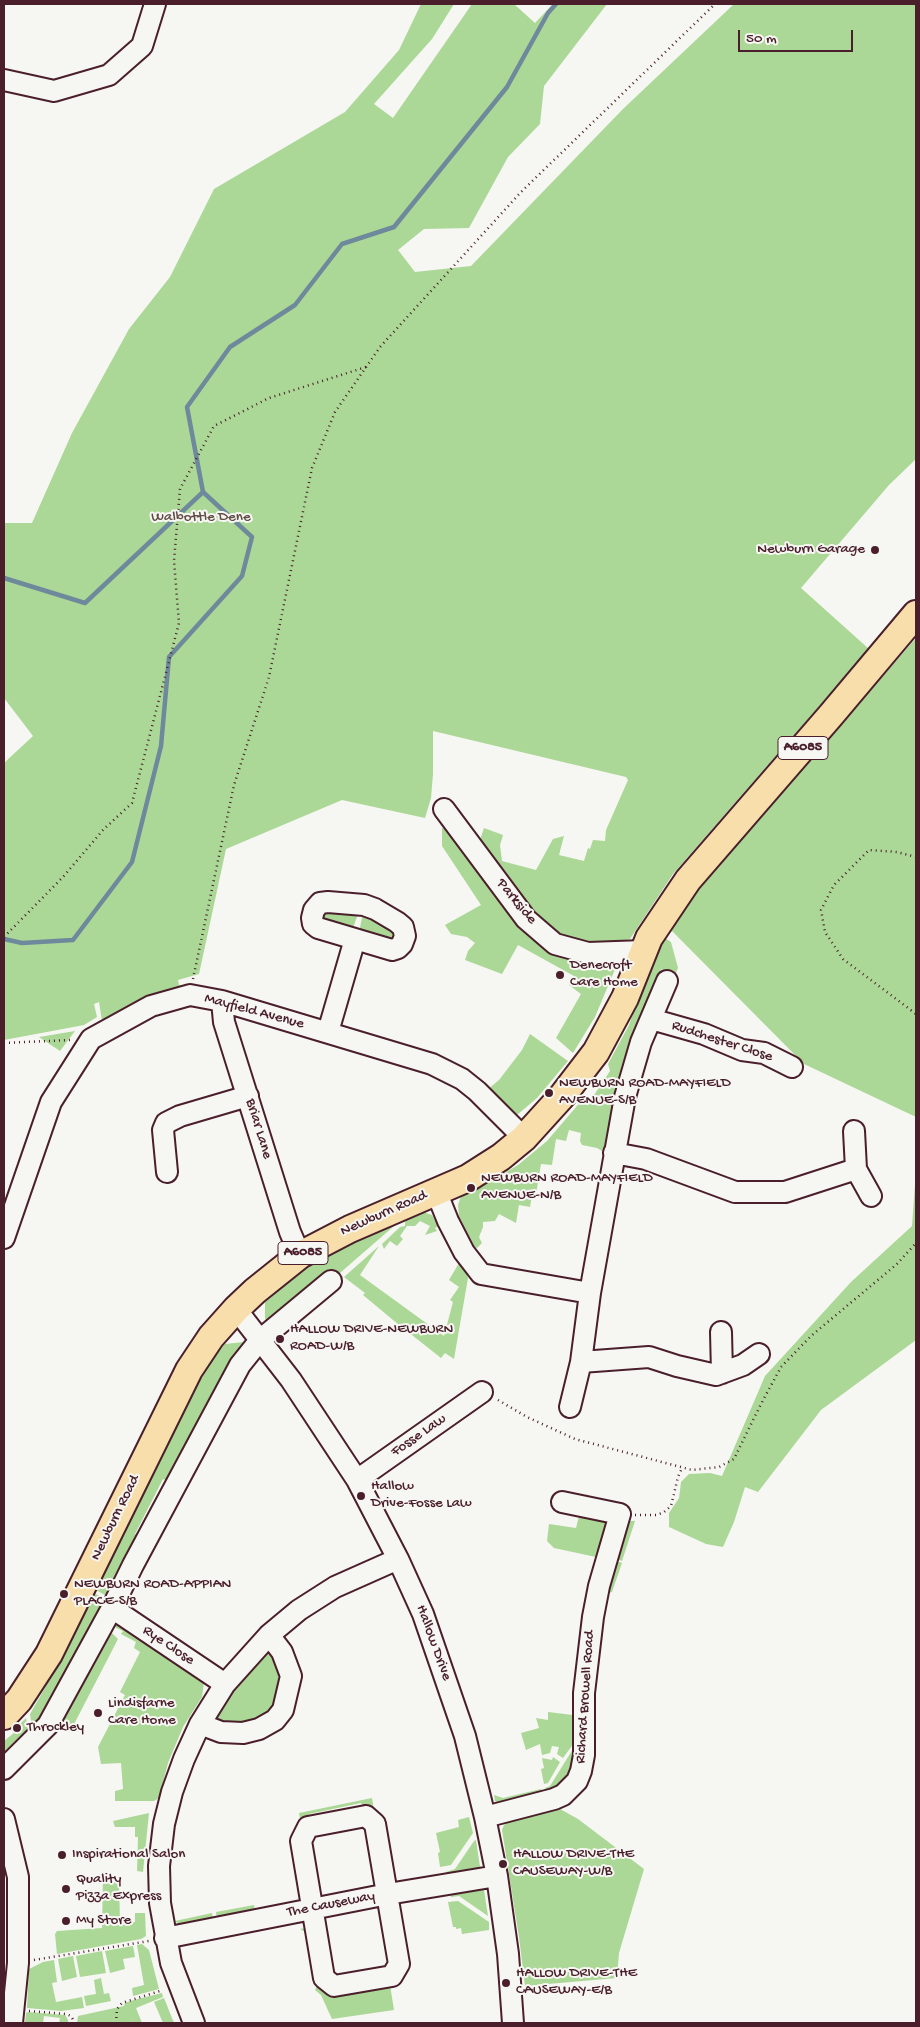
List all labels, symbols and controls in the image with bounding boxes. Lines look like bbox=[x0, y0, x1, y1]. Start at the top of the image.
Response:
scale bar bbox=[740, 20, 855, 52]
text: 50 m bbox=[746, 30, 777, 48]
park label: Walbottle Dene bbox=[151, 509, 251, 527]
place label: Newburn Garage bbox=[757, 541, 865, 559]
marker: Newburn Garage bbox=[869, 544, 881, 556]
road number: A6085 bbox=[778, 736, 828, 760]
street label: Parkside bbox=[492, 876, 540, 928]
place label: Denecroft Care Home bbox=[570, 957, 638, 992]
marker: Denecroft Care Home bbox=[554, 969, 566, 981]
street label: Mayfield Avenue bbox=[202, 990, 306, 1034]
street label: Rudchester Close bbox=[669, 1017, 775, 1067]
place label: NEWBURN ROAD-MAYFIELD AVENUE-S/B bbox=[559, 1075, 731, 1110]
marker: NEWBURN ROAD-MAYFIELD AVENUE-S/B bbox=[543, 1087, 555, 1099]
street label: Briar Lane bbox=[240, 1097, 276, 1161]
place label: NEWBURN ROAD-MAYFIELD AVENUE-N/B bbox=[481, 1170, 653, 1205]
marker: NEWBURN ROAD-MAYFIELD AVENUE-N/B bbox=[465, 1182, 477, 1194]
street label: Newburn Road bbox=[338, 1187, 430, 1241]
road number: A6085 bbox=[278, 1242, 328, 1264]
place label: HALLOW DRIVE-NEWBURN ROAD-W/B bbox=[290, 1321, 453, 1356]
marker: HALLOW DRIVE-NEWBURN ROAD-W/B bbox=[274, 1333, 286, 1345]
street label: Fosse Law bbox=[388, 1410, 450, 1462]
street label: Newburn Road bbox=[88, 1472, 144, 1564]
place label: Hallow Drive-Fosse Law bbox=[371, 1478, 472, 1513]
marker: Hallow Drive-Fosse Law bbox=[355, 1490, 367, 1502]
place label: NEWBURN ROAD-APPIAN PLACE-S/B bbox=[74, 1576, 231, 1611]
marker: NEWBURN ROAD-APPIAN PLACE-S/B bbox=[58, 1588, 70, 1600]
street label: Hallow Drive bbox=[411, 1603, 455, 1683]
street label: Rye Close bbox=[139, 1622, 197, 1670]
street label: Richard Browell Road bbox=[572, 1630, 600, 1764]
place label: Lindisfarne Care Home bbox=[108, 1695, 176, 1730]
marker: Lindisfarne Care Home bbox=[92, 1707, 104, 1719]
place label: Throckley bbox=[27, 1719, 84, 1737]
marker: Throckley bbox=[11, 1722, 23, 1734]
place label: Inspirational Salon bbox=[72, 1846, 185, 1864]
place label: HALLOW DRIVE-THE CAUSEWAY-W/B bbox=[513, 1846, 634, 1881]
marker: Inspirational Salon bbox=[56, 1849, 68, 1861]
marker: HALLOW DRIVE-THE CAUSEWAY-W/B bbox=[497, 1858, 509, 1870]
place label: Quality Pizza Express bbox=[76, 1871, 161, 1906]
marker: Quality Pizza Express bbox=[60, 1883, 72, 1895]
street label: The Causeway bbox=[285, 1888, 377, 1922]
place label: My Store bbox=[76, 1912, 131, 1930]
marker: My Store bbox=[60, 1915, 72, 1927]
place label: HALLOW DRIVE-THE CAUSEWAY-E/B bbox=[516, 1965, 637, 2000]
marker: HALLOW DRIVE-THE CAUSEWAY-E/B bbox=[500, 1977, 512, 1989]

